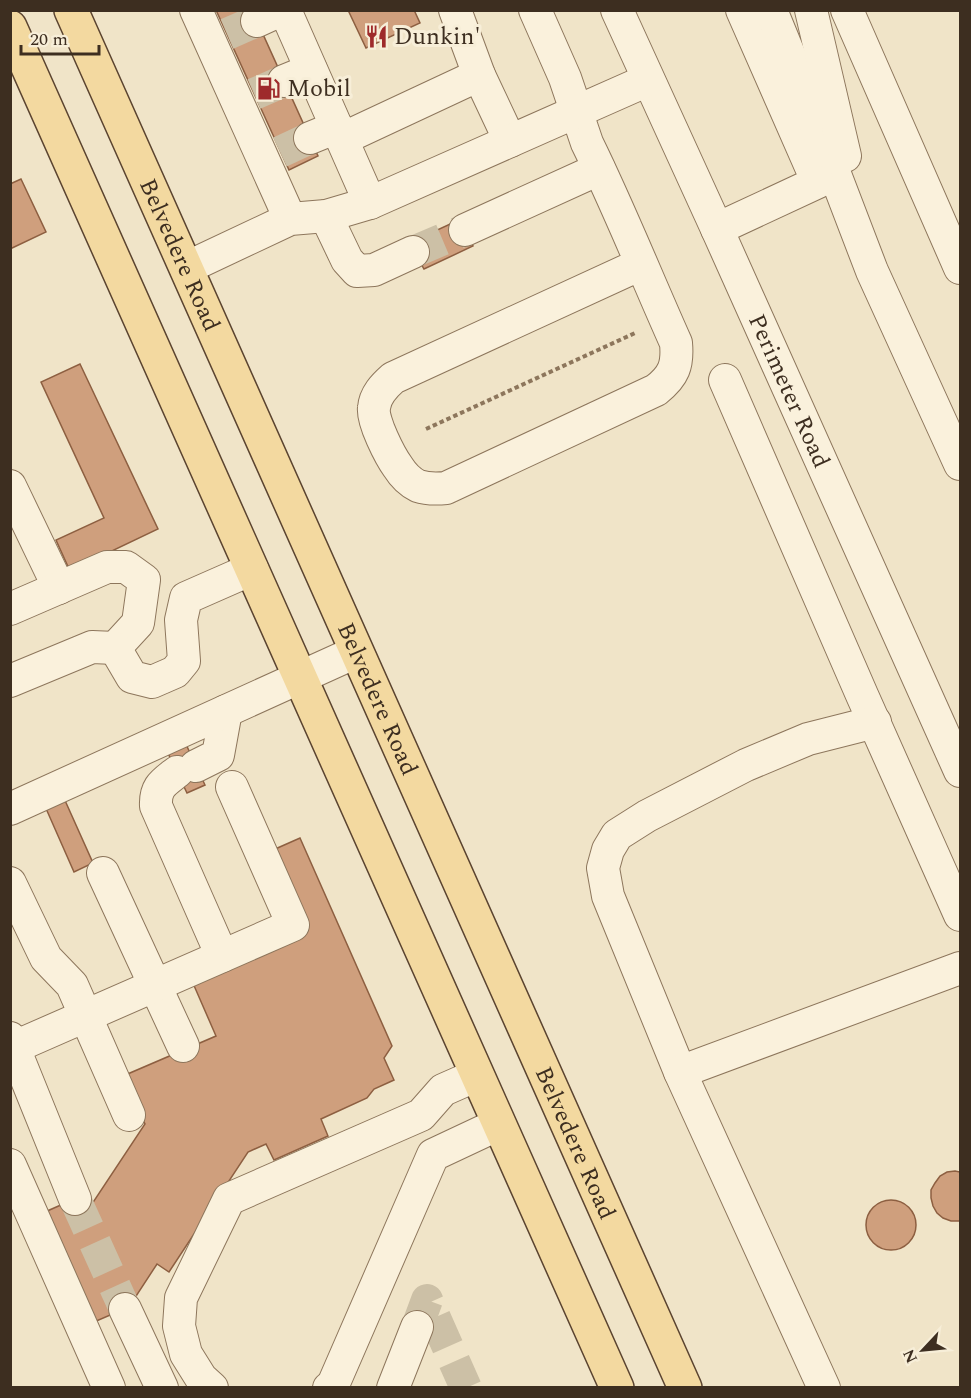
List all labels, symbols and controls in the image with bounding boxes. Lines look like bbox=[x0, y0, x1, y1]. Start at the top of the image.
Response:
scale bar bbox=[21, 18, 99, 56]
place label: Dunkin' bbox=[394, 19, 480, 55]
restaurant icon: Dunkin' bbox=[363, 23, 389, 49]
text: 20 m bbox=[30, 26, 68, 53]
place label: Mobil bbox=[287, 71, 351, 107]
fuel station icon: Mobil bbox=[256, 75, 282, 101]
street label: Belvedere Road bbox=[129, 173, 229, 338]
street label: Perimeter Road bbox=[738, 308, 839, 474]
street label: Belvedere Road bbox=[327, 617, 427, 781]
street label: Belvedere Road bbox=[525, 1061, 625, 1225]
north arrow bbox=[893, 1320, 953, 1380]
text: N bbox=[897, 1345, 924, 1367]

